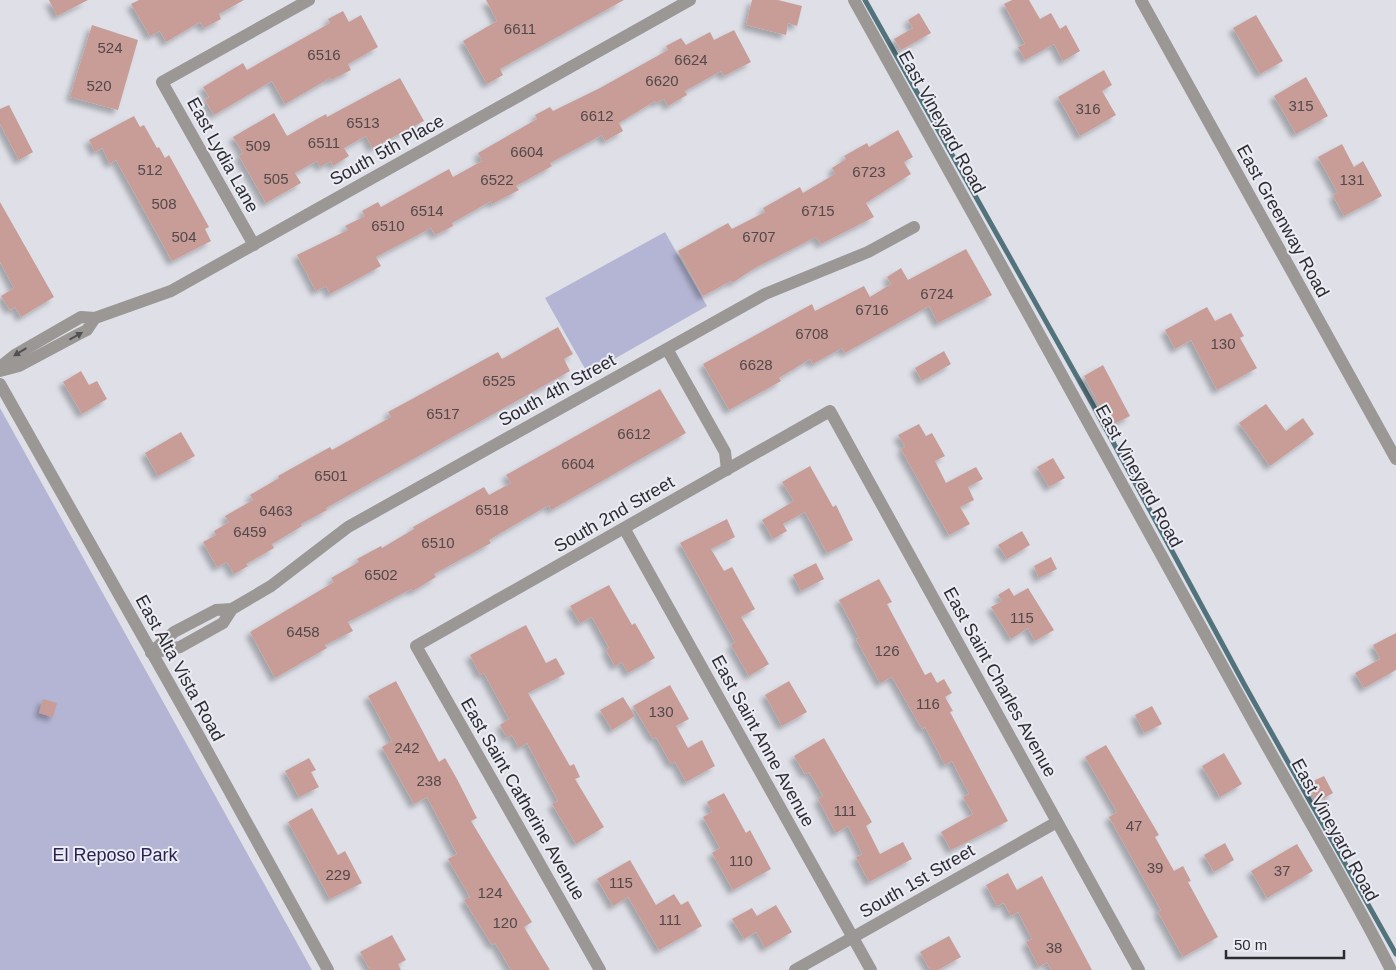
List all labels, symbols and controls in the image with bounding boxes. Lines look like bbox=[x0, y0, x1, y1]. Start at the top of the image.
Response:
house number: 6611 bbox=[504, 20, 536, 37]
house number: 524 bbox=[97, 39, 123, 56]
house number: 6516 bbox=[307, 46, 341, 63]
street label: East Vineyard Road bbox=[895, 47, 989, 197]
house number: 6624 bbox=[674, 51, 708, 68]
house number: 6620 bbox=[645, 72, 679, 89]
house number: 520 bbox=[86, 77, 112, 94]
street label: East Lydia Lane bbox=[183, 94, 263, 216]
house number: 315 bbox=[1288, 97, 1314, 114]
house number: 316 bbox=[1075, 100, 1101, 117]
house number: 6612 bbox=[580, 107, 614, 124]
street label: South 5th Place bbox=[327, 110, 447, 190]
house number: 6513 bbox=[346, 114, 380, 131]
house number: 6511 bbox=[308, 134, 340, 151]
house number: 509 bbox=[245, 137, 271, 154]
street label: East Greenway Road bbox=[1233, 141, 1333, 301]
house number: 6604 bbox=[510, 143, 544, 160]
house number: 512 bbox=[137, 161, 163, 178]
house number: 6723 bbox=[852, 163, 886, 180]
house number: 505 bbox=[263, 170, 289, 187]
house number: 6522 bbox=[480, 171, 514, 188]
house number: 131 bbox=[1339, 171, 1365, 188]
house number: 508 bbox=[151, 195, 177, 212]
house number: 6514 bbox=[410, 202, 444, 219]
house number: 6715 bbox=[801, 202, 835, 219]
house number: 6510 bbox=[371, 217, 405, 234]
house number: 504 bbox=[171, 228, 197, 245]
house number: 6707 bbox=[742, 228, 776, 245]
house number: 6724 bbox=[920, 285, 954, 302]
house number: 6716 bbox=[855, 301, 889, 318]
house number: 6708 bbox=[795, 325, 829, 342]
one-way arrow bbox=[68, 332, 83, 340]
house number: 130 bbox=[1210, 335, 1236, 352]
one-way arrow bbox=[14, 347, 27, 356]
street label: South 4th Street bbox=[495, 350, 619, 430]
house number: 6628 bbox=[739, 356, 773, 373]
house number: 6525 bbox=[482, 372, 516, 389]
street label: East Vineyard Road bbox=[1092, 401, 1186, 551]
house number: 6517 bbox=[426, 405, 460, 422]
house number: 6612 bbox=[617, 425, 651, 442]
house number: 6604 bbox=[561, 455, 595, 472]
house number: 6501 bbox=[314, 467, 348, 484]
street label: South 2nd Street bbox=[550, 472, 678, 556]
house number: 6518 bbox=[475, 501, 509, 518]
house number: 6463 bbox=[259, 502, 293, 519]
house number: 6459 bbox=[233, 523, 267, 540]
house number: 6510 bbox=[421, 534, 455, 551]
house number: 6502 bbox=[364, 566, 398, 583]
street label: East Saint Charles Avenue bbox=[939, 584, 1061, 780]
street label: East Alta Vista Road bbox=[132, 592, 228, 744]
house number: 115 bbox=[1010, 609, 1034, 626]
house number: 6458 bbox=[286, 623, 320, 640]
house number: 126 bbox=[874, 642, 900, 659]
street label: East Saint Anne Avenue bbox=[708, 652, 818, 830]
street label: East Saint Catherine Avenue bbox=[457, 694, 589, 904]
house number: 116 bbox=[916, 695, 940, 712]
house number: 130 bbox=[648, 703, 674, 720]
house number: 242 bbox=[394, 739, 420, 756]
street label: East Vineyard Road bbox=[1288, 755, 1382, 905]
house number: 238 bbox=[416, 772, 442, 789]
house number: 111 bbox=[834, 802, 856, 819]
house number: 47 bbox=[1126, 817, 1142, 834]
street label: South 1st Street bbox=[856, 840, 978, 922]
park label: El Reposo Park bbox=[52, 845, 179, 865]
house number: 110 bbox=[729, 852, 753, 869]
house number: 39 bbox=[1147, 859, 1163, 876]
house number: 37 bbox=[1274, 862, 1290, 879]
house number: 229 bbox=[325, 866, 351, 883]
house number: 115 bbox=[609, 874, 633, 891]
house number: 124 bbox=[477, 884, 503, 901]
house number: 111 bbox=[659, 911, 681, 928]
house number: 120 bbox=[492, 914, 518, 931]
scale bar bbox=[1226, 928, 1344, 960]
text: 50 m bbox=[1234, 936, 1267, 953]
house number: 38 bbox=[1046, 939, 1062, 956]

